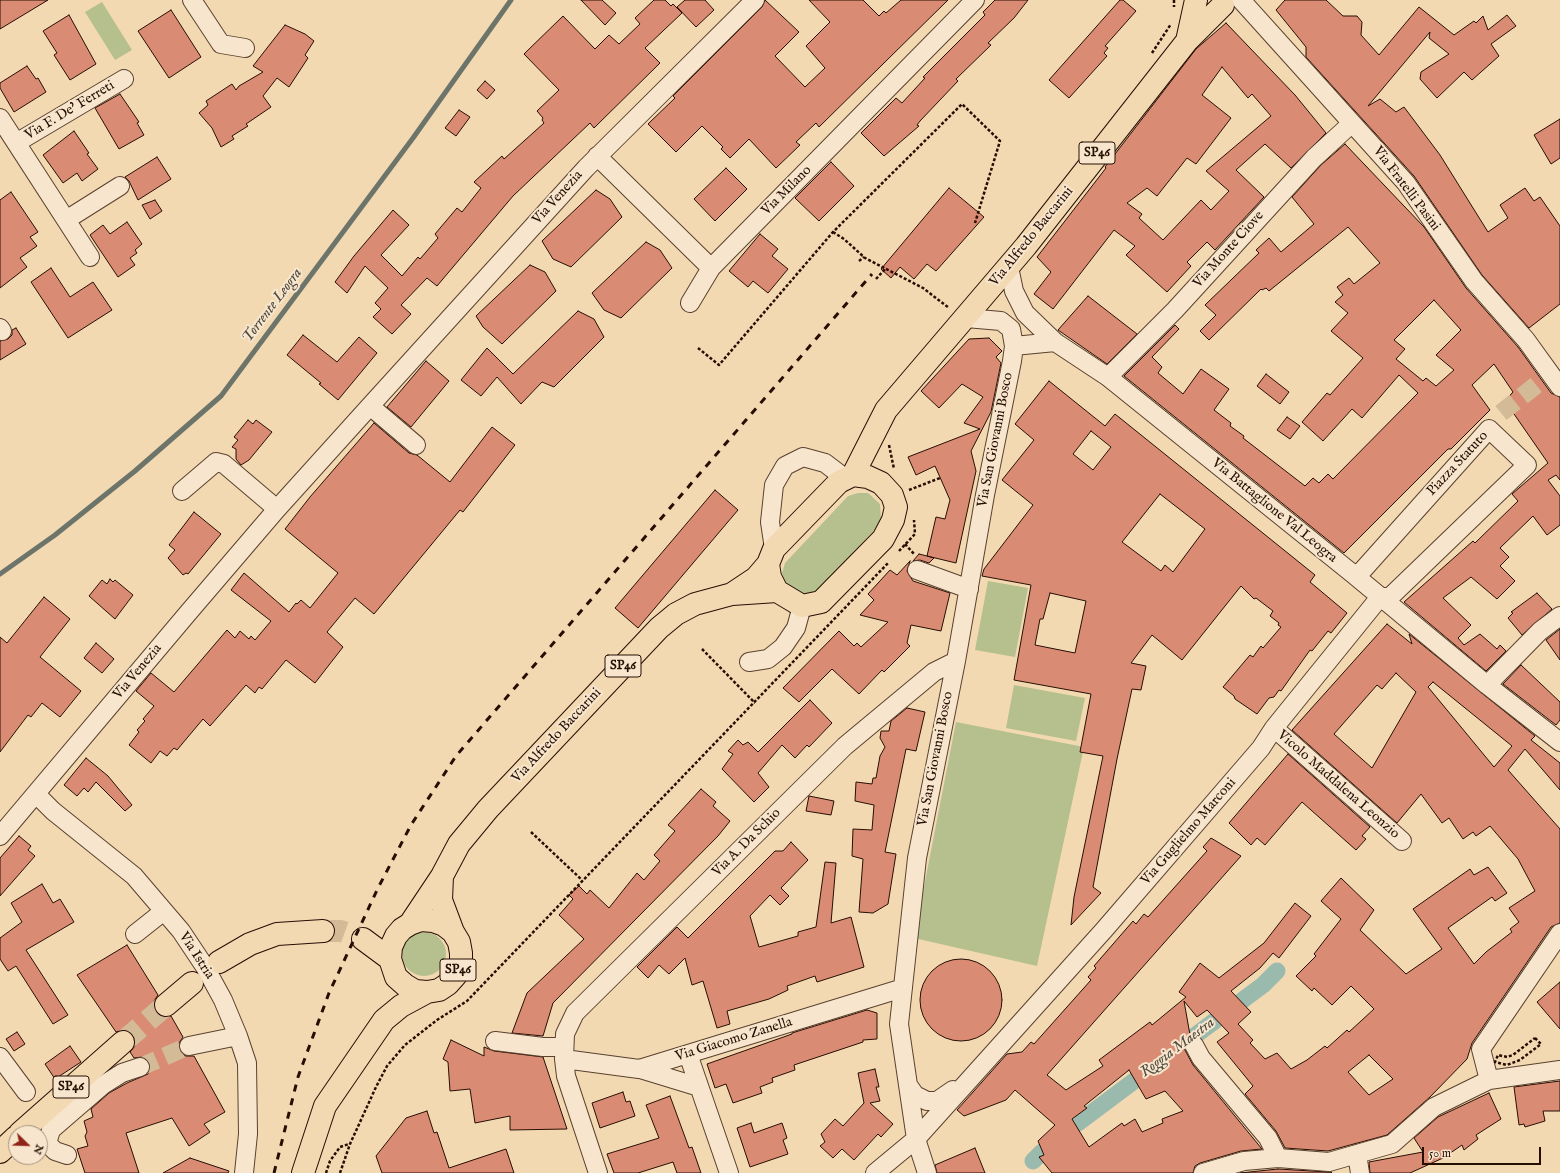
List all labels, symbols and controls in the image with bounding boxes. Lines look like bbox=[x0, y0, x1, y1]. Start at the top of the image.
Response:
street label: Via F. De' Ferreti bbox=[22, 78, 118, 144]
road number: SP46 bbox=[1079, 142, 1115, 164]
street label: Via Fratelli Pasini bbox=[1369, 143, 1443, 235]
street label: Via Milano bbox=[759, 163, 815, 219]
street label: Via Venezia bbox=[529, 167, 587, 229]
street label: Via Alfredo Baccarini bbox=[987, 184, 1077, 290]
street label: Via Monte Ciove bbox=[1190, 208, 1268, 292]
water label: Torrente Leogra bbox=[239, 265, 307, 347]
street label: Via San Giovanni Bosco bbox=[975, 371, 1017, 509]
street label: Piazza Statuto bbox=[1424, 428, 1492, 500]
street label: Via Battaglione Val Leogra bbox=[1208, 455, 1340, 567]
street label: Via Venezia bbox=[110, 641, 166, 703]
road number: SP46 bbox=[605, 655, 641, 677]
street label: Via Alfredo Baccarini bbox=[509, 685, 605, 787]
street label: Via San Giovanni Bosco bbox=[915, 690, 957, 828]
street label: Vicolo Maddalena Leonzio bbox=[1273, 727, 1403, 843]
street label: Via Guglielmo Marconi bbox=[1138, 775, 1240, 889]
street label: Via A. Da Schio bbox=[709, 805, 785, 881]
street label: Via Istria bbox=[175, 929, 217, 983]
road number: SP46 bbox=[440, 959, 476, 981]
street label: Via Giacomo Zanella bbox=[674, 1014, 794, 1066]
water label: Roggia Maestra bbox=[1137, 1014, 1219, 1082]
road number: SP46 bbox=[53, 1076, 89, 1098]
north arrow bbox=[8, 1125, 48, 1165]
scale bar bbox=[1424, 1139, 1543, 1165]
text: N bbox=[30, 1142, 46, 1156]
text: 50 m bbox=[1429, 1146, 1451, 1161]

